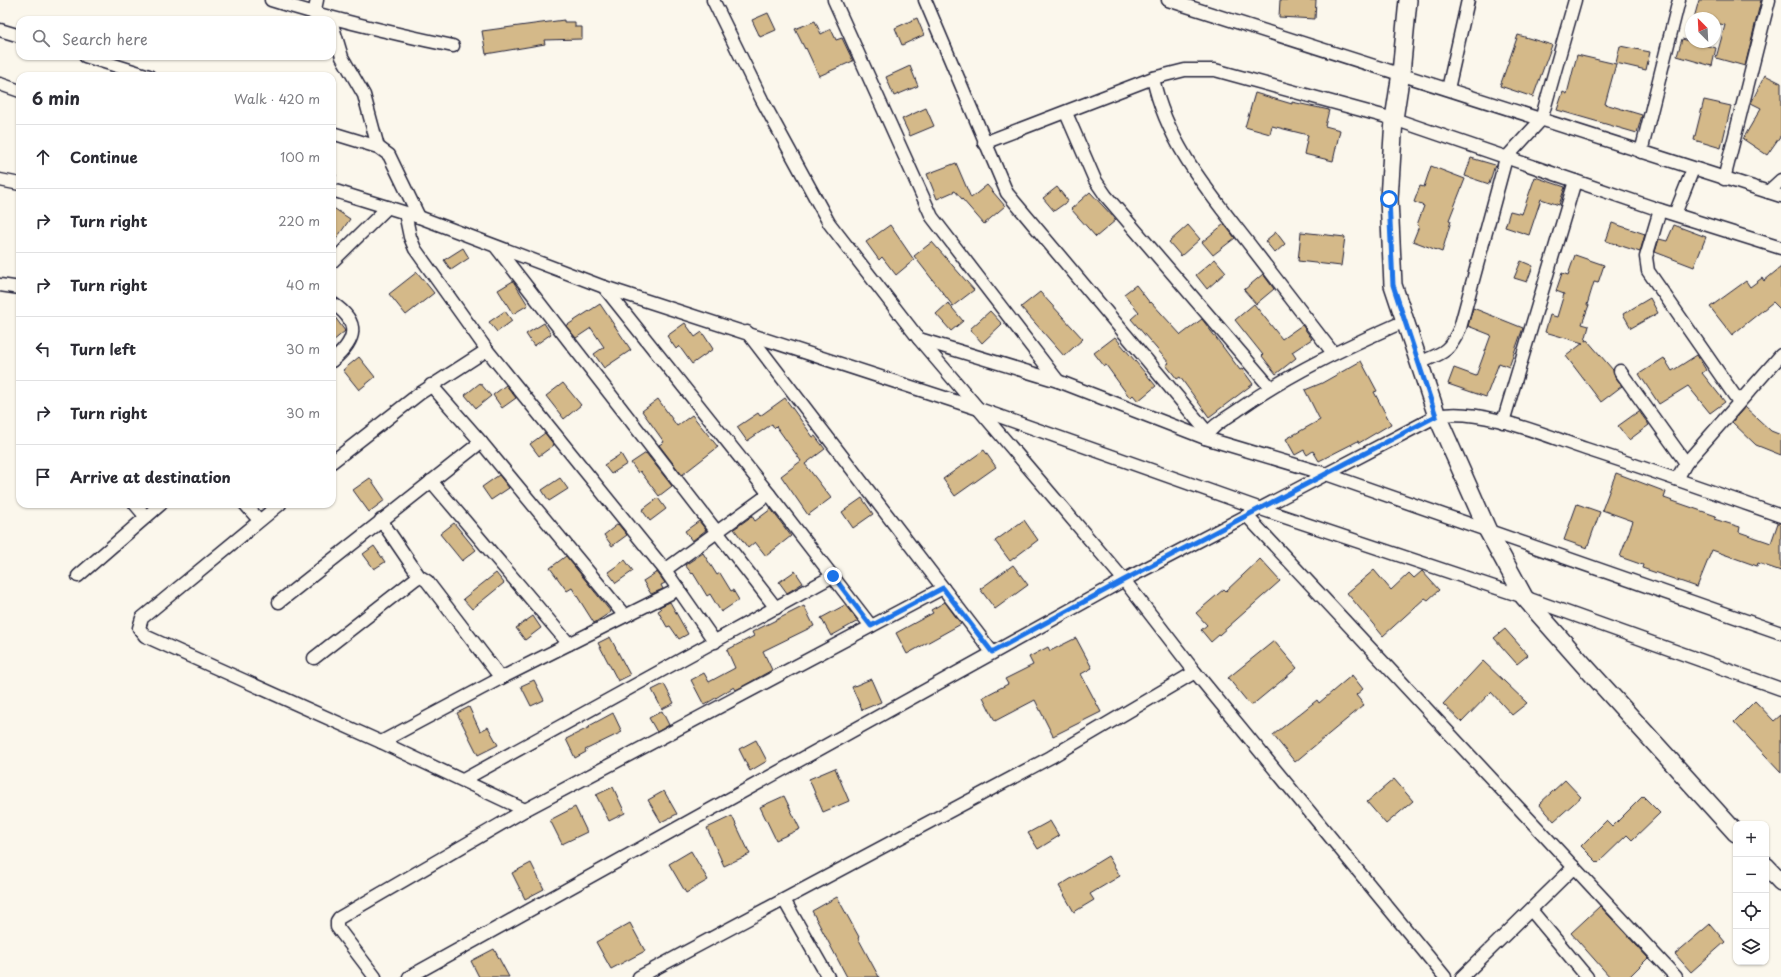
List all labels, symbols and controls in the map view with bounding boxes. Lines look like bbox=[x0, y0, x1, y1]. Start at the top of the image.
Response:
north arrow bbox=[1685, 12, 1721, 48]
search box bbox=[16, 16, 336, 60]
icon: search bbox=[30, 27, 52, 49]
text: Search here bbox=[62, 27, 148, 50]
text: 6 min bbox=[32, 85, 80, 111]
text: Walk · 420 m bbox=[234, 89, 320, 108]
text: Continue bbox=[70, 145, 138, 168]
icon: ahead bbox=[32, 146, 54, 168]
text: 100 m bbox=[280, 147, 320, 166]
route start bbox=[1380, 190, 1398, 208]
text: Turn right bbox=[70, 209, 147, 232]
icon: right bbox=[32, 210, 54, 232]
text: 220 m bbox=[278, 211, 320, 230]
text: Turn right bbox=[70, 273, 147, 296]
icon: right bbox=[32, 274, 54, 296]
text: 40 m bbox=[286, 275, 320, 294]
text: Turn left bbox=[70, 337, 136, 360]
icon: left bbox=[32, 338, 54, 360]
text: 30 m bbox=[286, 339, 320, 358]
text: Turn right bbox=[70, 401, 147, 424]
icon: right bbox=[32, 402, 54, 424]
text: 30 m bbox=[286, 403, 320, 422]
text: Arrive at destination bbox=[70, 465, 231, 488]
icon: arrive bbox=[32, 466, 54, 488]
route end bbox=[824, 567, 842, 585]
map controls bbox=[1733, 821, 1769, 965]
button: + bbox=[1733, 821, 1769, 857]
button: − bbox=[1733, 857, 1769, 893]
button: locate bbox=[1733, 893, 1769, 929]
button: layers bbox=[1733, 929, 1769, 965]

